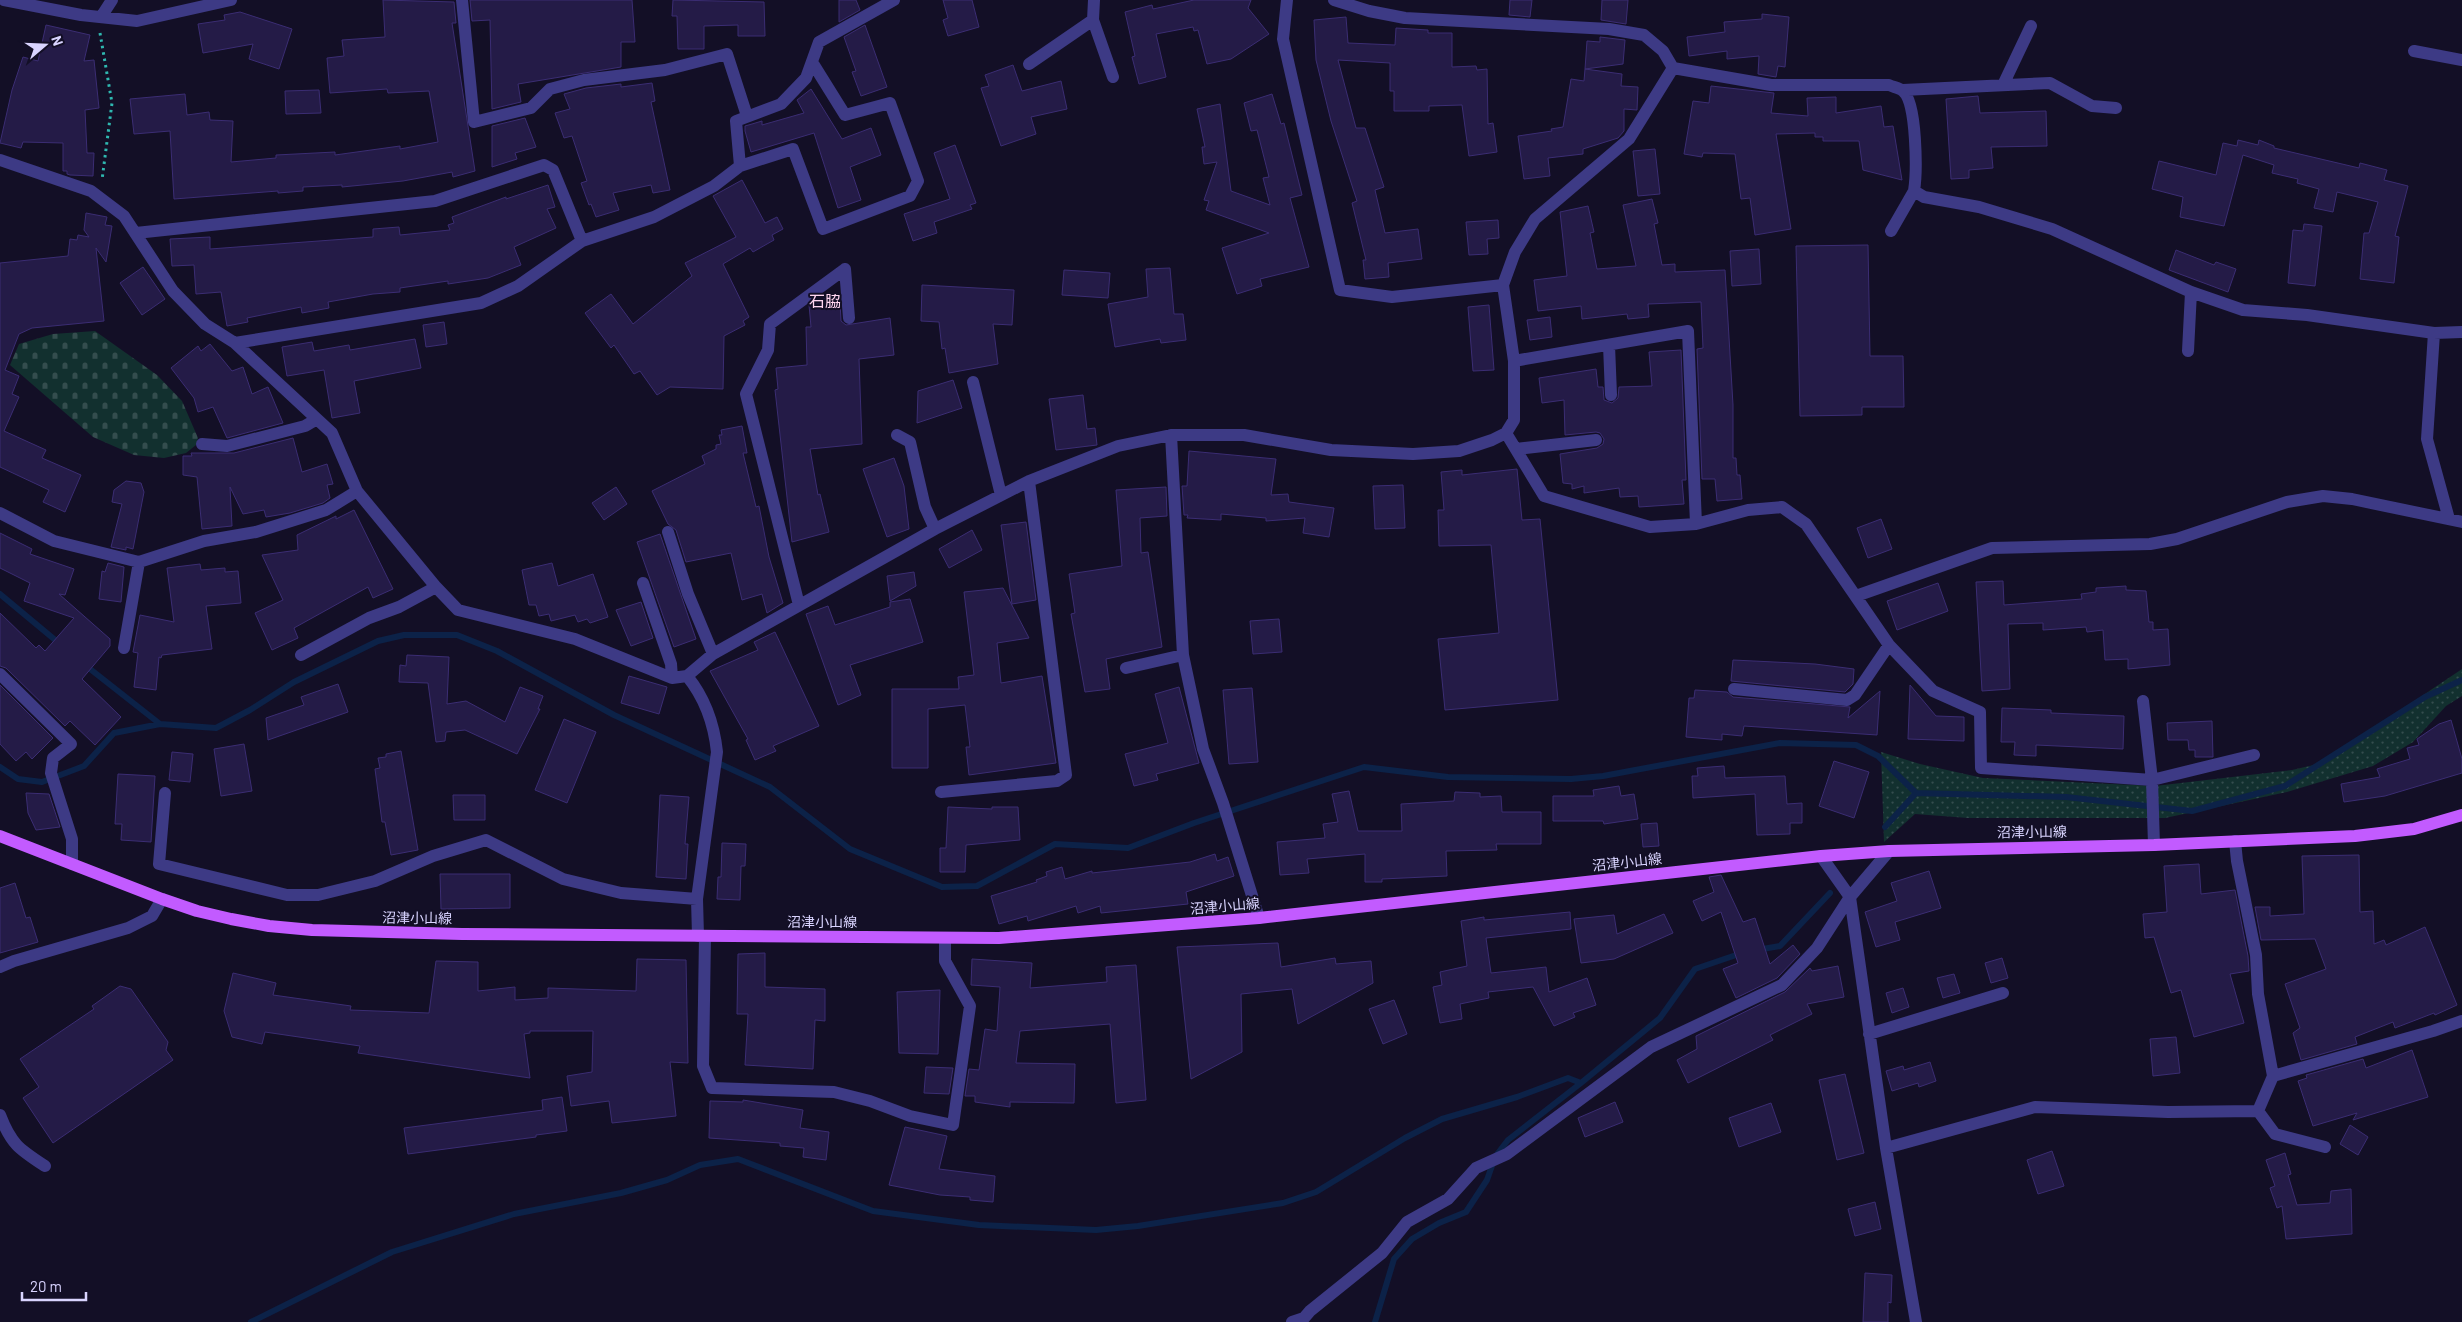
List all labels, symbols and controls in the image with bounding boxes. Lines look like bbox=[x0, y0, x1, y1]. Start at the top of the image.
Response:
north arrow bbox=[20, 20, 70, 70]
text: N bbox=[48, 33, 67, 48]
district label: 石脇 bbox=[809, 291, 841, 310]
street label: 沼津小山線 bbox=[1997, 822, 2067, 841]
street label: 沼津小山線 bbox=[1591, 849, 1663, 874]
street label: 沼津小山線 bbox=[1189, 894, 1261, 917]
street label: 沼津小山線 bbox=[382, 908, 452, 927]
street label: 沼津小山線 bbox=[787, 913, 857, 930]
scale bar bbox=[22, 1270, 86, 1302]
text: 20 m bbox=[30, 1277, 62, 1295]

